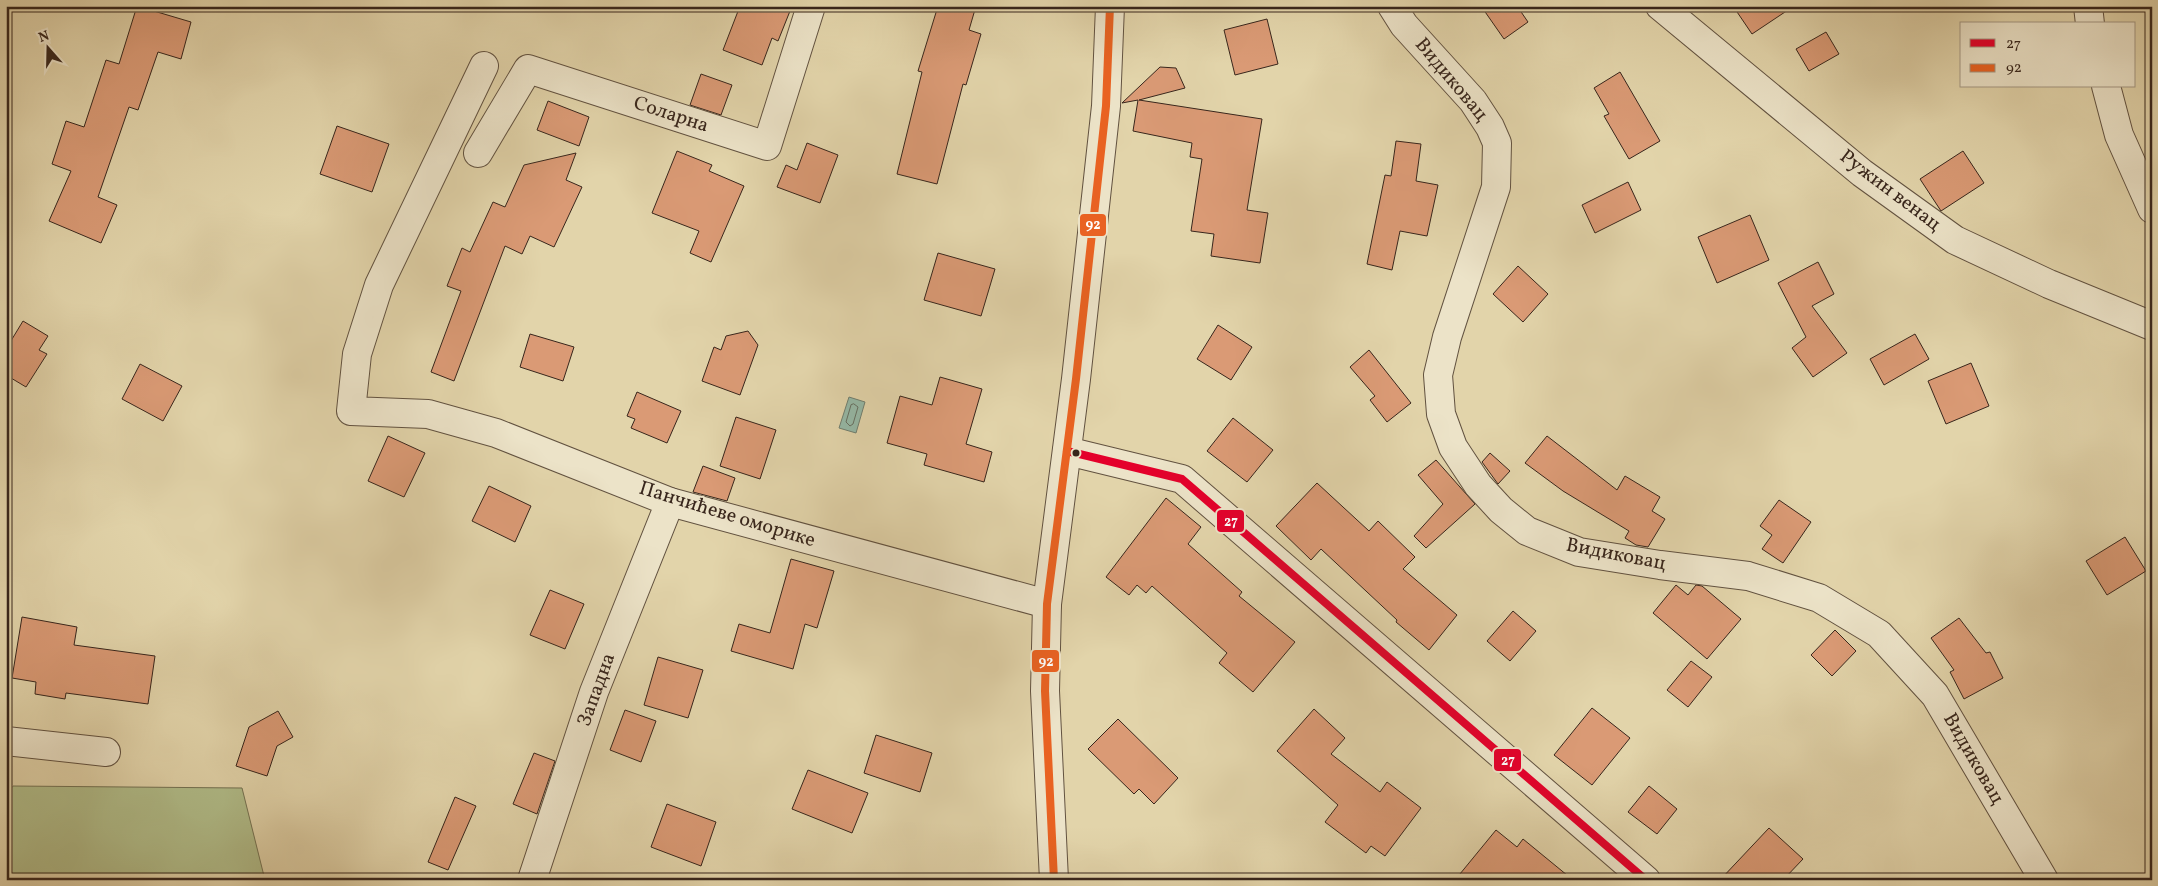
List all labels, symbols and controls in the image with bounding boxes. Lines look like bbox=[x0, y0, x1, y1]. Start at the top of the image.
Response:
north arrow bbox=[22, 22, 72, 72]
legend bbox=[1960, 22, 2136, 88]
text: N bbox=[36, 27, 52, 48]
street label: Видиковац bbox=[1408, 32, 1495, 128]
text: 27 bbox=[2006, 34, 2021, 55]
text: 92 bbox=[2006, 58, 2022, 79]
street label: Соларна bbox=[630, 90, 712, 140]
street label: Ружин венац bbox=[1833, 143, 1947, 239]
line badge: 92 bbox=[1079, 213, 1107, 237]
text: 92 bbox=[1085, 216, 1101, 235]
unlabelled marker bbox=[1071, 448, 1081, 458]
street label: Панчићеве оморике bbox=[635, 475, 819, 555]
line badge: 27 bbox=[1216, 509, 1245, 533]
text: 27 bbox=[1224, 513, 1238, 532]
street label: Видиковац bbox=[1563, 532, 1669, 579]
street label: Западна bbox=[571, 649, 623, 731]
line badge: 92 bbox=[1031, 649, 1060, 673]
text: 92 bbox=[1038, 653, 1054, 672]
street label: Видиковац bbox=[1935, 708, 2011, 811]
line badge: 27 bbox=[1493, 748, 1522, 772]
text: 27 bbox=[1501, 752, 1515, 771]

